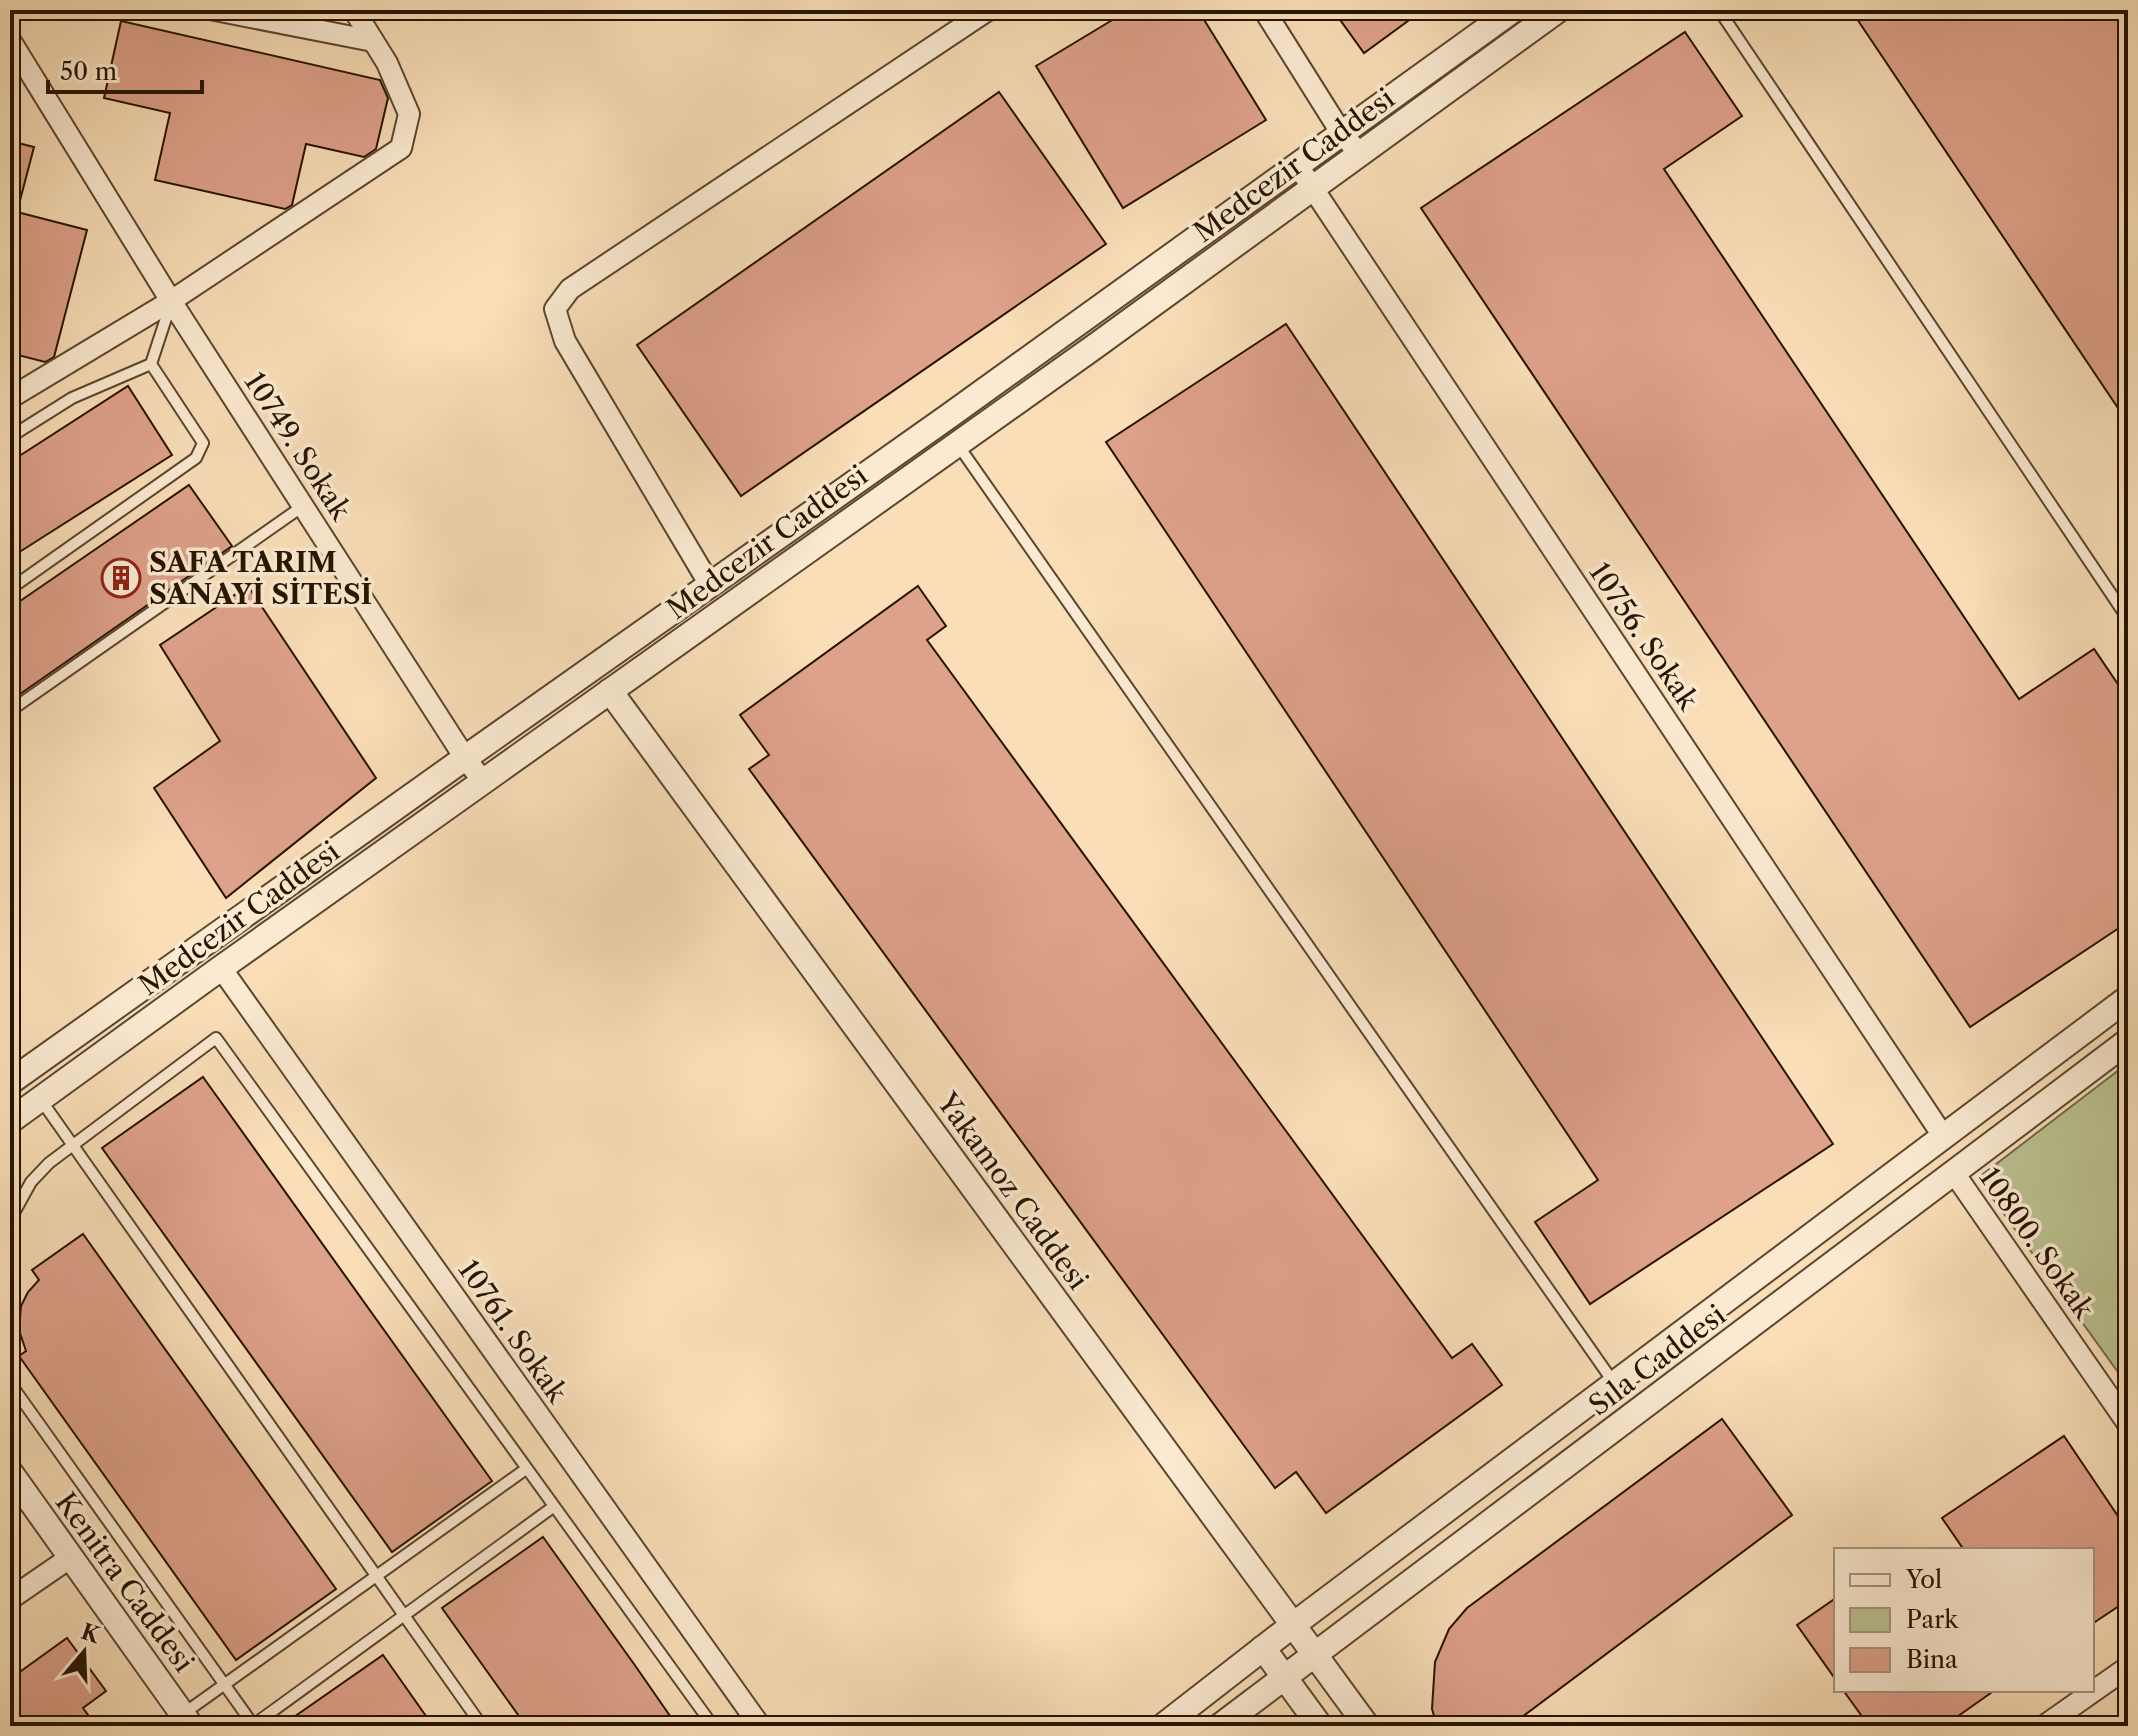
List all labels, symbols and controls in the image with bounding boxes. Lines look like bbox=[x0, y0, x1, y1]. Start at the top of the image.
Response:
scale bar bbox=[48, 44, 202, 94]
text: 50 m bbox=[60, 57, 117, 86]
street label: Medcezir Caddesi bbox=[1187, 81, 1401, 249]
street label: 10749. Sokak bbox=[238, 366, 359, 528]
street label: Medcezir Caddesi bbox=[660, 458, 874, 626]
place label: SAFA TARIM SANAYİ SİTESİ bbox=[149, 545, 372, 611]
street label: 10756. Sokak bbox=[1582, 556, 1707, 718]
building icon: SAFA TARIM SANAYİ SİTESİ bbox=[100, 557, 142, 599]
street label: Medcezir Caddesi bbox=[132, 834, 346, 1002]
street label: Yakamoz Caddesi bbox=[930, 1085, 1096, 1296]
street label: 10800. Sokak bbox=[1972, 1161, 2103, 1326]
street label: 10761. Sokak bbox=[451, 1253, 576, 1410]
street label: Sıla Caddesi bbox=[1582, 1298, 1732, 1422]
street label: Kenitra Caddesi bbox=[49, 1486, 201, 1678]
legend bbox=[1834, 1548, 2094, 1692]
text: Yol bbox=[1905, 1565, 1942, 1594]
text: Park bbox=[1906, 1605, 1959, 1634]
north arrow bbox=[44, 1612, 124, 1692]
text: Bina bbox=[1906, 1645, 1958, 1674]

